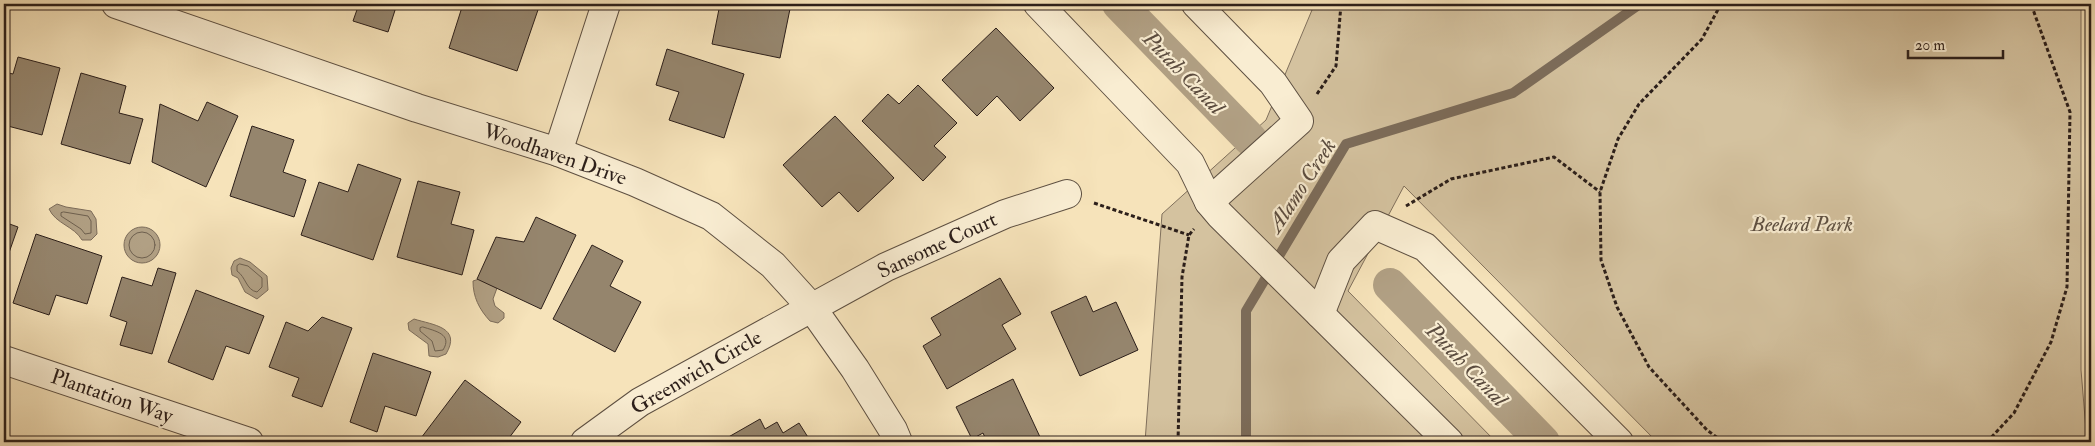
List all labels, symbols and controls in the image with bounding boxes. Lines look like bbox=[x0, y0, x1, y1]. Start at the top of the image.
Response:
water label: Putah Canal bbox=[1136, 24, 1231, 122]
scale bar bbox=[1908, 28, 2002, 60]
text: 20 m bbox=[1915, 36, 1945, 55]
street label: Woodhaven Drive bbox=[478, 117, 631, 192]
water label: Alamo Creek bbox=[1260, 133, 1342, 239]
street label: Sansome Court bbox=[873, 206, 1001, 285]
park label: Beelard Park bbox=[1750, 211, 1853, 238]
water label: Putah Canal bbox=[1419, 316, 1514, 414]
street label: Greenwich Circle bbox=[626, 324, 767, 421]
street label: Plantation Way bbox=[47, 363, 177, 430]

